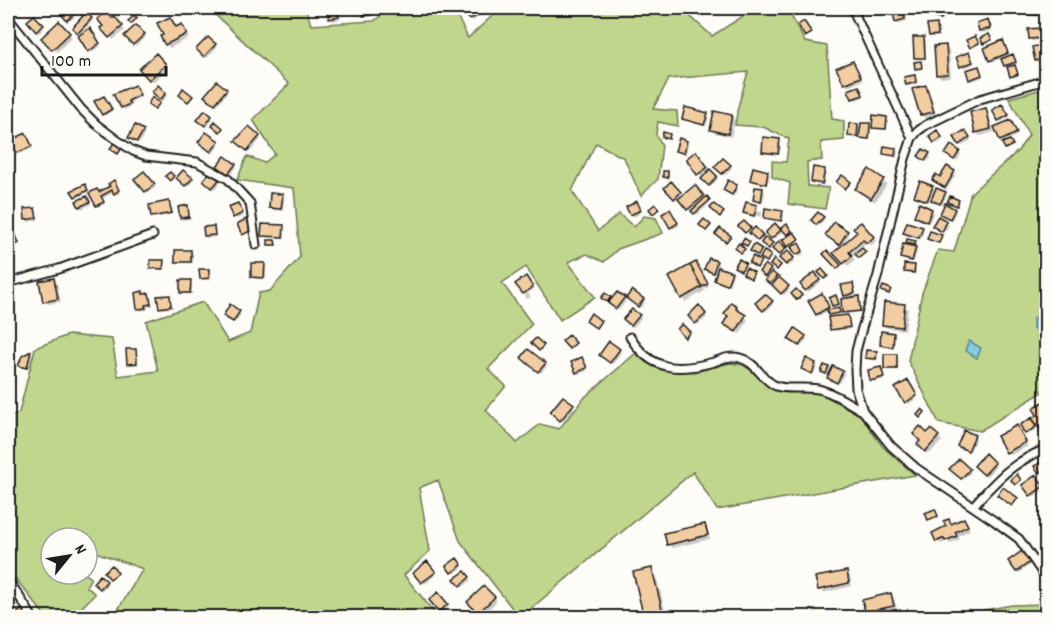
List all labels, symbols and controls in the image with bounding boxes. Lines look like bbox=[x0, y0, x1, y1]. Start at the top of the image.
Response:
scale bar bbox=[42, 39, 166, 77]
text: 100 m bbox=[51, 50, 91, 75]
north arrow bbox=[39, 526, 99, 586]
text: N bbox=[68, 541, 92, 559]

